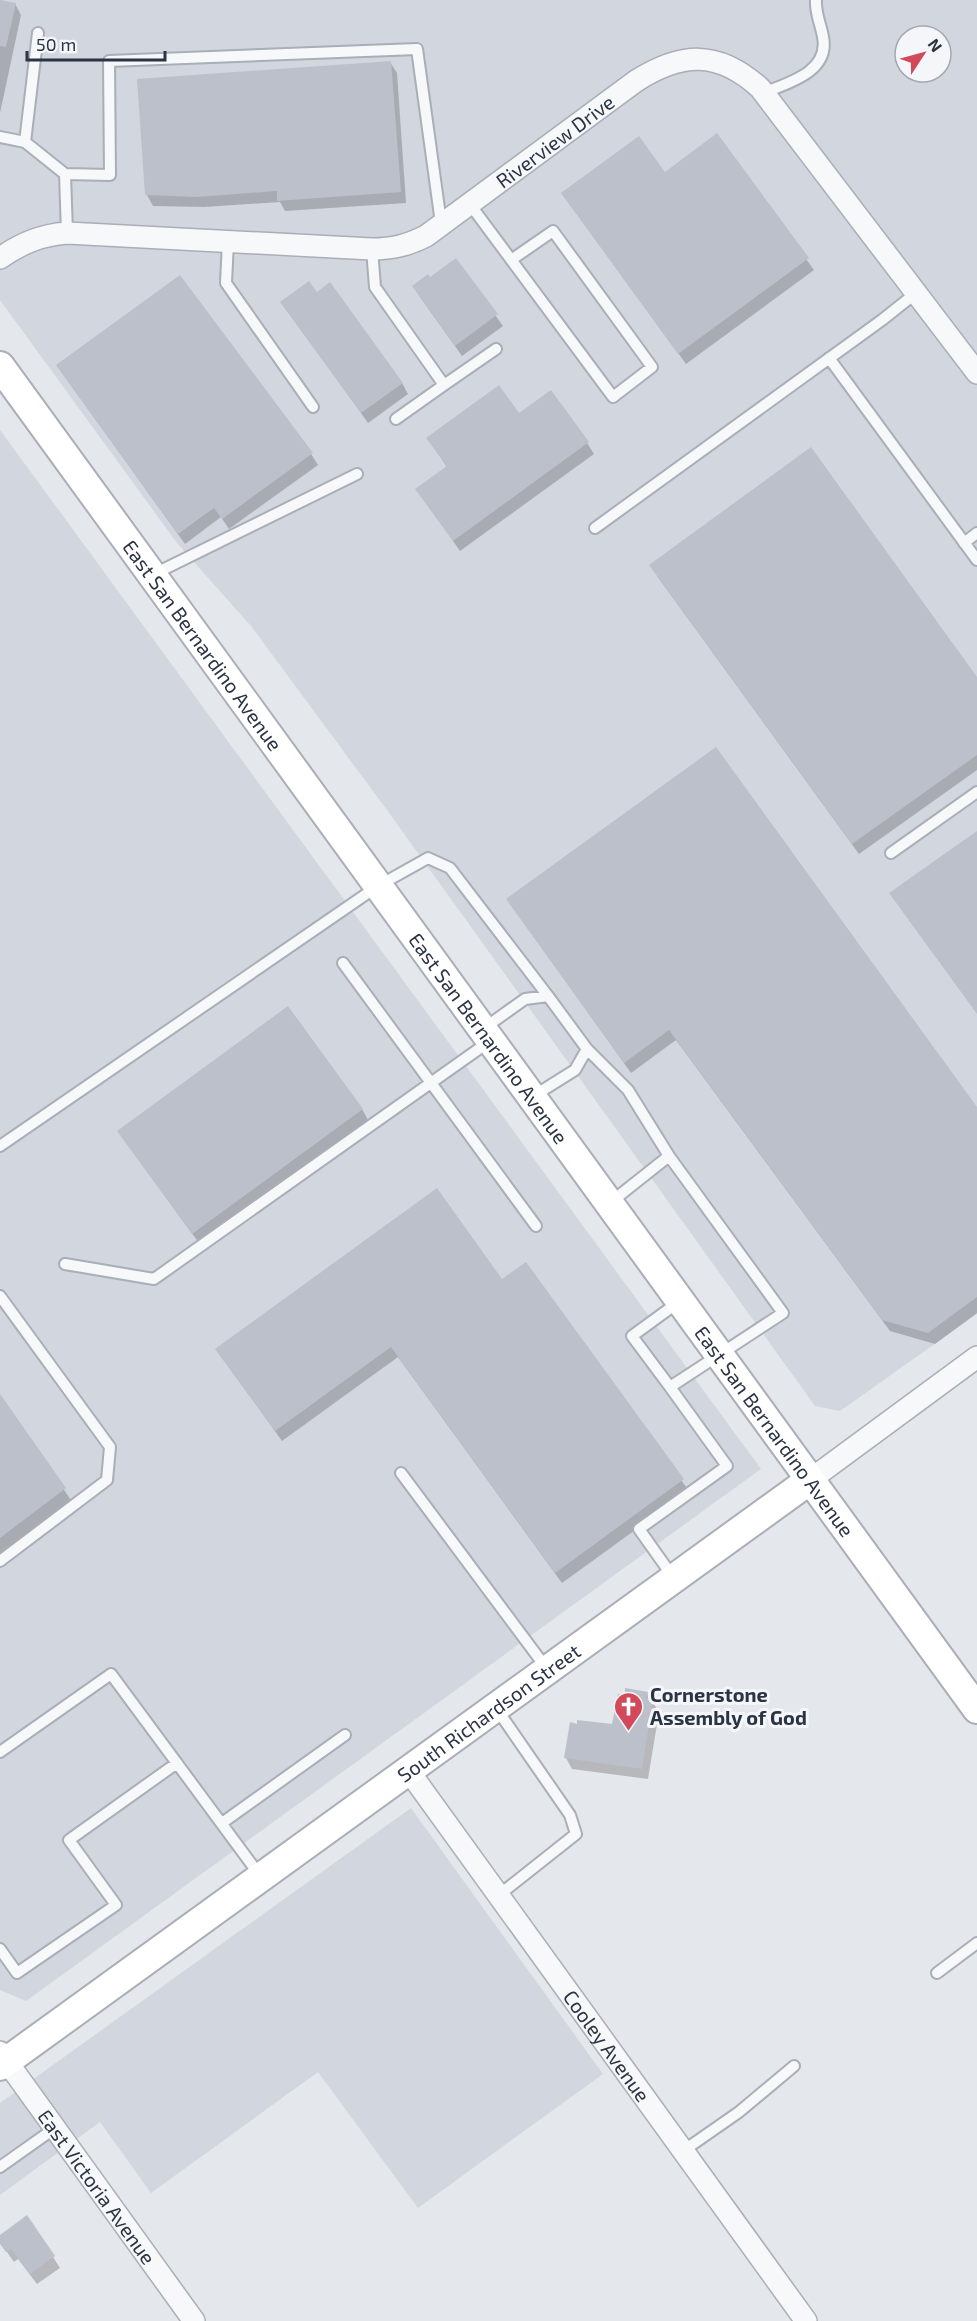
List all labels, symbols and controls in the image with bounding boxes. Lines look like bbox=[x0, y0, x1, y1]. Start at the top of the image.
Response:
scale bar bbox=[27, 24, 165, 62]
north arrow bbox=[893, 24, 953, 84]
text: 50 m bbox=[36, 33, 76, 55]
text: N bbox=[924, 35, 947, 55]
street label: Riverview Drive bbox=[491, 89, 619, 192]
street label: East San Bernardino Avenue bbox=[118, 535, 288, 755]
street label: East San Bernardino Avenue bbox=[404, 928, 574, 1148]
street label: East San Bernardino Avenue bbox=[690, 1321, 859, 1541]
street label: South Richardson Street bbox=[392, 1638, 585, 1787]
place label: Cornerstone Assembly of God bbox=[650, 1682, 807, 1730]
church icon: Cornerstone Assembly of God bbox=[613, 1690, 645, 1732]
street label: Cooley Avenue bbox=[559, 1985, 655, 2106]
street label: East Victoria Avenue bbox=[33, 2105, 161, 2269]

